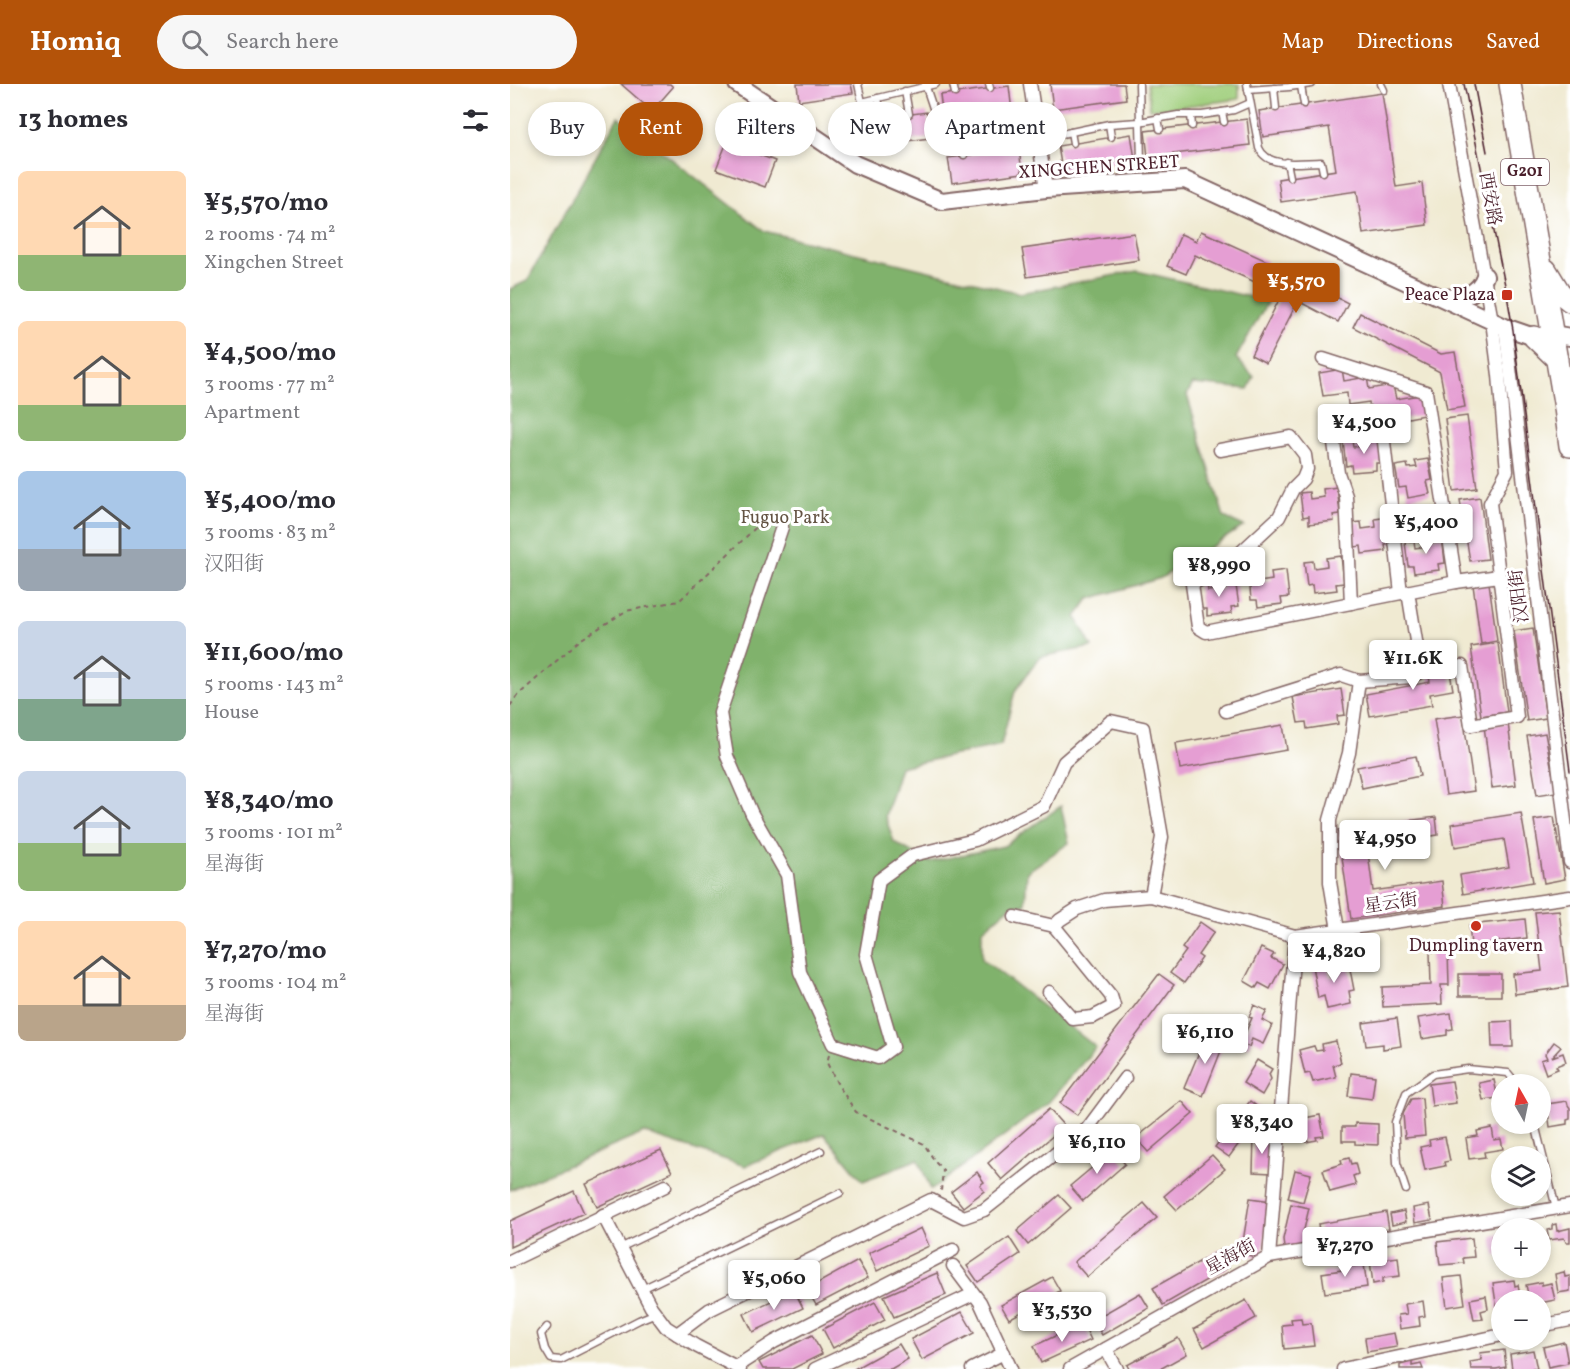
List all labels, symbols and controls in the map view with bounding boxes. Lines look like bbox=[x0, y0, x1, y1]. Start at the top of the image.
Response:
search box bbox=[157, 15, 577, 69]
text: Homiq bbox=[30, 23, 121, 62]
icon: search bbox=[178, 26, 211, 59]
text: Search here bbox=[226, 27, 339, 58]
text: Map bbox=[1282, 28, 1324, 57]
text: Directions bbox=[1357, 28, 1453, 57]
text: Saved bbox=[1486, 28, 1540, 57]
text: 13 homes bbox=[18, 102, 128, 138]
chip: Buy bbox=[528, 102, 606, 156]
chip: Rent bbox=[618, 102, 703, 156]
chip: Filters bbox=[715, 102, 816, 156]
chip: New bbox=[828, 102, 912, 156]
chip: Apartment bbox=[924, 102, 1067, 156]
icon: filters bbox=[459, 104, 492, 137]
street label: XINGCHEN STREET bbox=[1018, 150, 1181, 186]
road number: G201 bbox=[1501, 159, 1549, 185]
street label: 西安路 bbox=[1472, 170, 1506, 228]
text: ¥5,570/mo bbox=[204, 185, 328, 221]
icon: home bbox=[66, 195, 138, 267]
text: 2 rooms · 74 m² bbox=[204, 221, 335, 249]
text: Xingchen Street bbox=[204, 249, 344, 277]
pin: ¥5,570 bbox=[1247, 263, 1345, 314]
text: ¥5,570 bbox=[1267, 268, 1325, 296]
place label: Peace Plaza bbox=[1404, 283, 1495, 308]
marker: Peace Plaza bbox=[1500, 288, 1514, 302]
text: ¥4,500/mo bbox=[204, 335, 336, 371]
icon: home bbox=[66, 345, 138, 417]
text: 3 rooms · 77 m² bbox=[204, 371, 335, 399]
text: Apartment bbox=[204, 399, 300, 427]
pin: ¥4,500 bbox=[1315, 404, 1413, 455]
text: ¥4,500 bbox=[1332, 409, 1396, 437]
text: ¥5,400/mo bbox=[204, 483, 336, 519]
icon: home bbox=[66, 495, 138, 567]
pin: ¥5,400 bbox=[1377, 504, 1475, 555]
park label: Fuguo Park bbox=[740, 506, 830, 531]
text: ¥5,400 bbox=[1394, 509, 1458, 537]
text: 3 rooms · 83 m² bbox=[204, 519, 336, 547]
pin: ¥8,990 bbox=[1170, 547, 1268, 598]
text: 汉阳街 bbox=[204, 551, 264, 579]
text: ¥8,990 bbox=[1187, 552, 1251, 580]
street label: 汉阳街 bbox=[1504, 568, 1536, 624]
text: ¥11,600/mo bbox=[204, 635, 343, 671]
pin: ¥11.6K bbox=[1364, 640, 1462, 691]
icon: home bbox=[66, 645, 138, 717]
text: ¥11.6K bbox=[1383, 645, 1443, 673]
text: 5 rooms · 143 m² bbox=[204, 671, 344, 699]
text: House bbox=[204, 699, 259, 727]
text: ¥8,340/mo bbox=[204, 783, 334, 819]
icon: home bbox=[66, 795, 138, 867]
text: 3 rooms · 101 m² bbox=[204, 819, 343, 847]
pin: ¥4,950 bbox=[1336, 820, 1434, 871]
text: ¥4,950 bbox=[1353, 825, 1417, 853]
text: 星海街 bbox=[204, 851, 264, 879]
street label: 星云街 bbox=[1363, 888, 1419, 920]
marker: Dumpling tavern bbox=[1469, 919, 1483, 933]
text: ¥7,270/mo bbox=[204, 933, 327, 969]
pin: ¥4,820 bbox=[1285, 933, 1383, 984]
place label: Dumpling tavern bbox=[1409, 934, 1544, 959]
text: ¥4,820 bbox=[1302, 938, 1366, 966]
icon: home bbox=[66, 945, 138, 1017]
text: 3 rooms · 104 m² bbox=[204, 969, 346, 997]
text: 星海街 bbox=[204, 1001, 264, 1029]
pin: ¥6,110 bbox=[1156, 1014, 1254, 1065]
text: ¥6,110 bbox=[1176, 1019, 1234, 1047]
north arrow bbox=[1491, 1074, 1551, 1134]
map controls bbox=[1491, 1074, 1551, 1350]
pin: ¥8,340 bbox=[1213, 1104, 1311, 1155]
text: ¥8,340 bbox=[1231, 1109, 1293, 1137]
pin: ¥6,110 bbox=[1048, 1124, 1146, 1175]
text: ¥6,110 bbox=[1068, 1129, 1126, 1157]
button: layers bbox=[1491, 1146, 1551, 1206]
button: + bbox=[1491, 1218, 1551, 1278]
pin: ¥7,270 bbox=[1296, 1227, 1394, 1278]
text: ¥7,270 bbox=[1316, 1232, 1374, 1260]
street label: 星海街 bbox=[1201, 1234, 1261, 1282]
pin: ¥5,060 bbox=[725, 1260, 823, 1311]
text: ¥5,060 bbox=[742, 1265, 806, 1293]
button: − bbox=[1491, 1290, 1551, 1350]
pin: ¥3,530 bbox=[1013, 1292, 1111, 1343]
text: ¥3,530 bbox=[1032, 1297, 1092, 1325]

